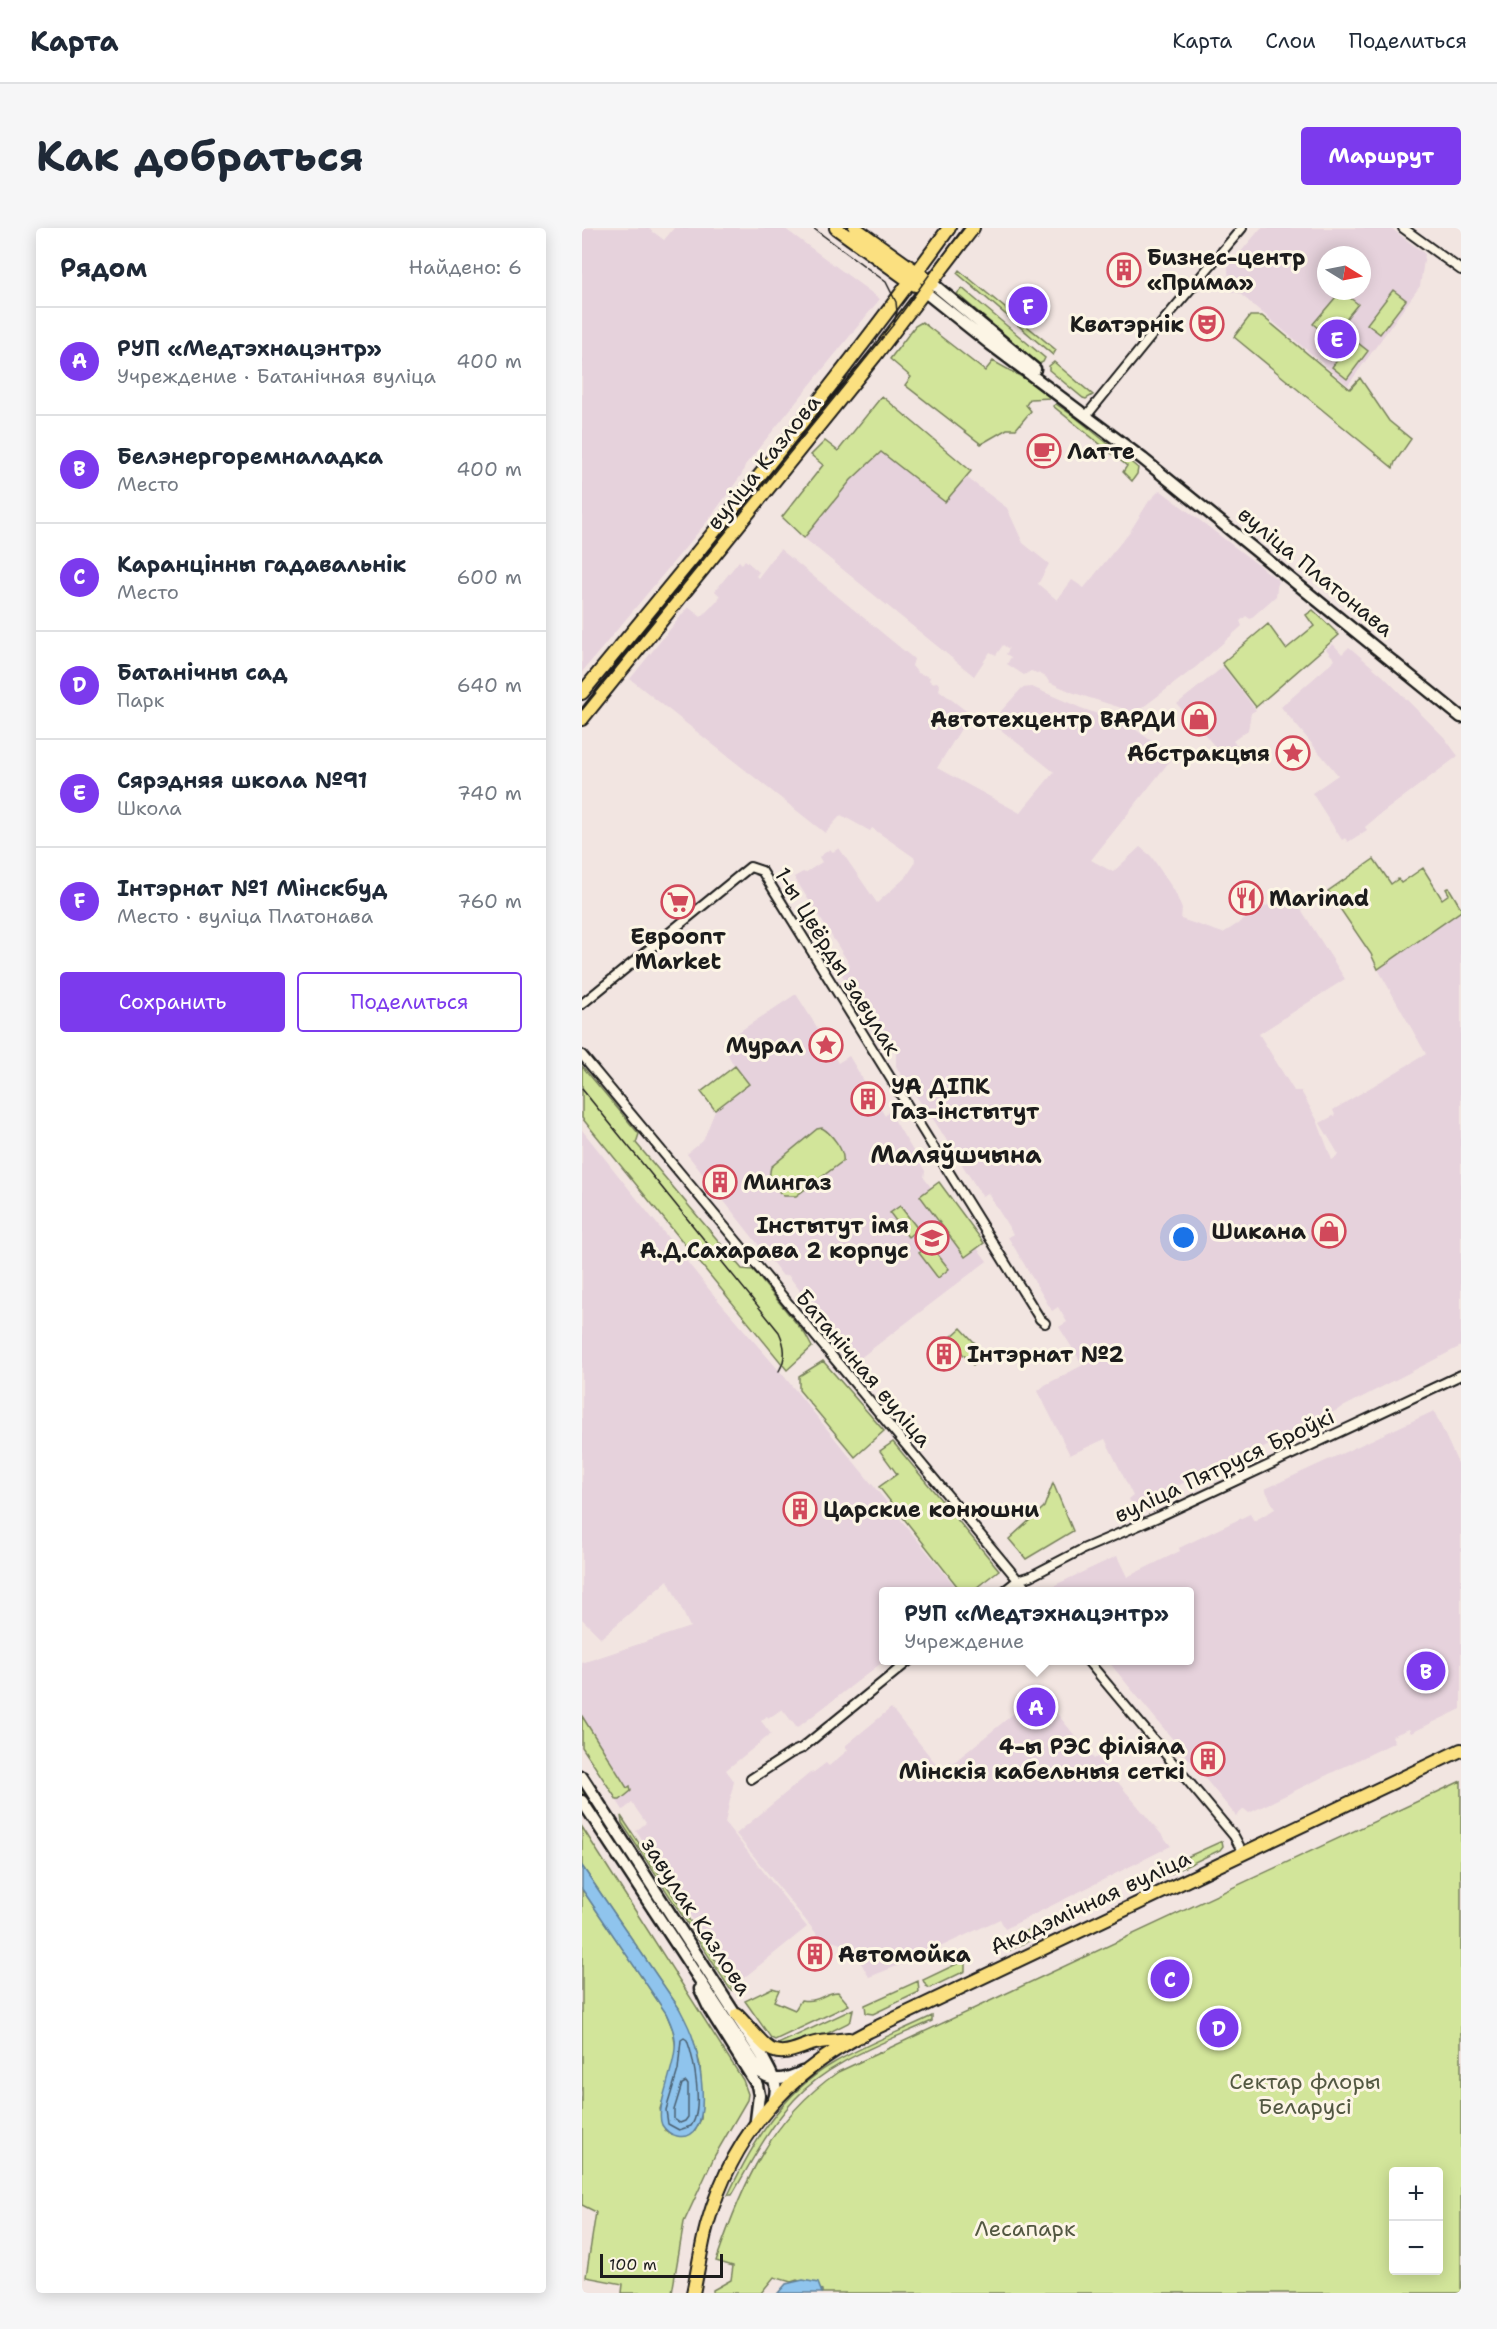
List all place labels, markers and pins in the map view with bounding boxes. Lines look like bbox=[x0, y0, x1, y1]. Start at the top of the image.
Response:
place label: Бизнес-центр «Прима» bbox=[1147, 243, 1305, 297]
building icon: Бизнес-центр «Прима» bbox=[1106, 252, 1142, 288]
pin: F bbox=[1008, 284, 1048, 328]
theatre icon: Кватэрнік bbox=[1189, 306, 1225, 342]
place label: Кватэрнік bbox=[1070, 310, 1184, 339]
pin: E bbox=[1318, 316, 1356, 362]
cafe icon: Латте bbox=[1026, 433, 1062, 469]
place label: Латте bbox=[1067, 437, 1135, 466]
shop icon: Автотехцентр ВАРДИ bbox=[1181, 701, 1217, 737]
place label: Автотехцентр ВАРДИ bbox=[930, 705, 1176, 734]
place icon: Абстракцыя bbox=[1275, 735, 1311, 771]
place label: Абстракцыя bbox=[1127, 739, 1270, 768]
restaurant icon: Marinad bbox=[1228, 880, 1264, 916]
supermarket icon: Евроопт Market bbox=[660, 884, 696, 920]
place label: Marinad bbox=[1269, 884, 1369, 913]
place label: Евроопт Market bbox=[630, 922, 726, 976]
place icon: Мурал bbox=[808, 1027, 844, 1063]
place label: Мурал bbox=[725, 1031, 804, 1060]
place label: УА ДІПК Газ-інстытут bbox=[891, 1072, 1040, 1126]
building icon: УА ДІПК Газ-інстытут bbox=[850, 1081, 886, 1117]
building icon: Мингаз bbox=[702, 1164, 738, 1200]
place label: Мингаз bbox=[743, 1168, 832, 1197]
place label: Інстытут імя А.Д.Сахарава 2 корпус bbox=[640, 1211, 909, 1265]
shop icon: Шикана bbox=[1311, 1213, 1347, 1249]
place label: Шикана bbox=[1212, 1217, 1306, 1246]
school or university icon: Інстытут імя А.Д.Сахарава 2 корпус bbox=[914, 1220, 950, 1256]
building icon: Інтэрнат №2 bbox=[926, 1336, 962, 1372]
place label: Інтэрнат №2 bbox=[967, 1340, 1124, 1369]
building icon: Царские конюшни bbox=[782, 1491, 818, 1527]
place label: Царские конюшни bbox=[823, 1495, 1039, 1524]
pin: B bbox=[1406, 1648, 1446, 1694]
pin: A bbox=[1016, 1684, 1056, 1730]
place label: 4-ы РЭС філіяла Мінскія кабельныя сеткі bbox=[899, 1732, 1185, 1786]
building icon: 4-ы РЭС філіяла Мінскія кабельныя сеткі bbox=[1190, 1741, 1226, 1777]
building icon: Автомойка bbox=[797, 1936, 833, 1972]
place label: Автомойка bbox=[838, 1940, 971, 1969]
pin: C bbox=[1150, 1956, 1190, 2002]
pin: D bbox=[1200, 2006, 1238, 2050]

